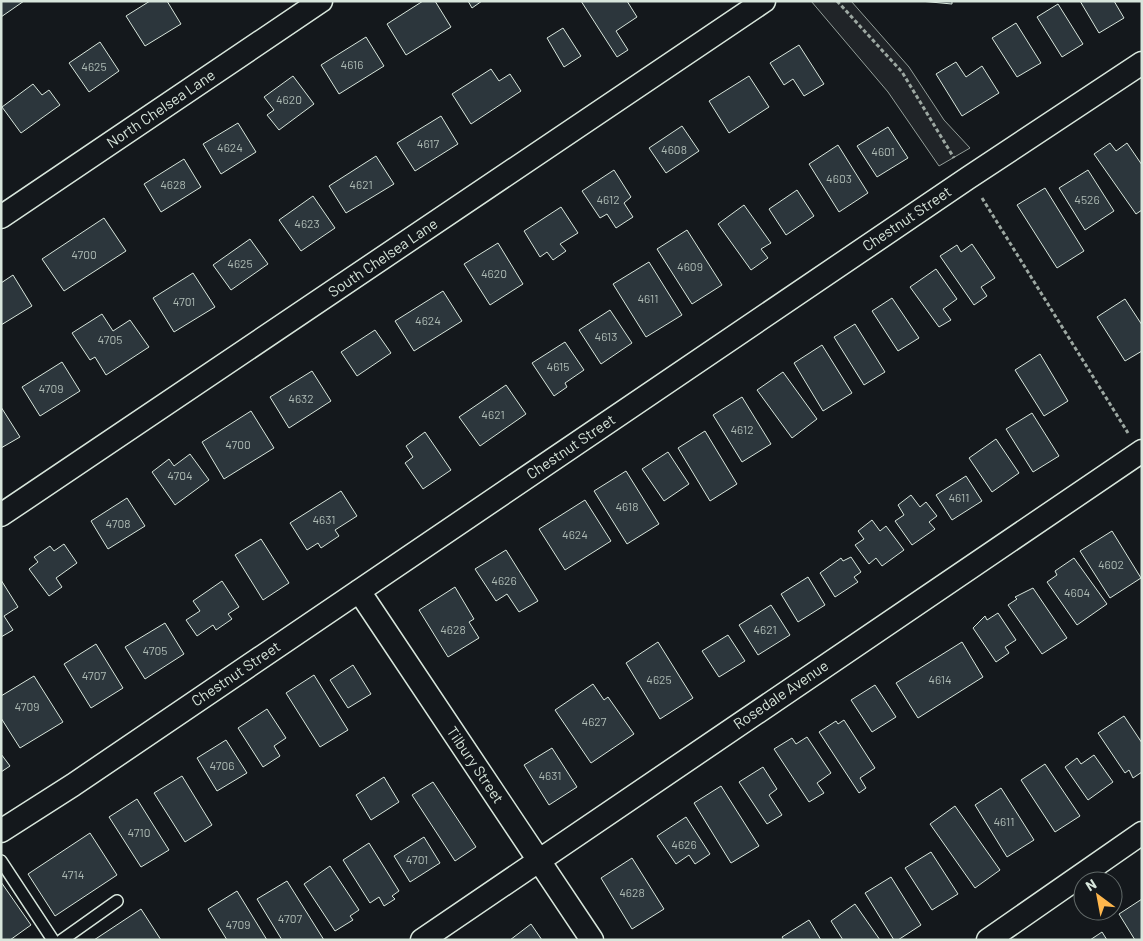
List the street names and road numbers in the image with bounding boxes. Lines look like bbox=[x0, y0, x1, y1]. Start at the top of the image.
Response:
street label: North Chelsea Lane bbox=[103, 65, 218, 151]
street label: Chestnut Street bbox=[859, 182, 954, 254]
street label: South Chelsea Lane bbox=[324, 214, 441, 300]
street label: Chestnut Street bbox=[523, 410, 618, 482]
street label: Chestnut Street bbox=[188, 637, 283, 709]
street label: Rosedale Avenue bbox=[730, 656, 831, 733]
street label: Tilbury Street bbox=[444, 723, 508, 806]

